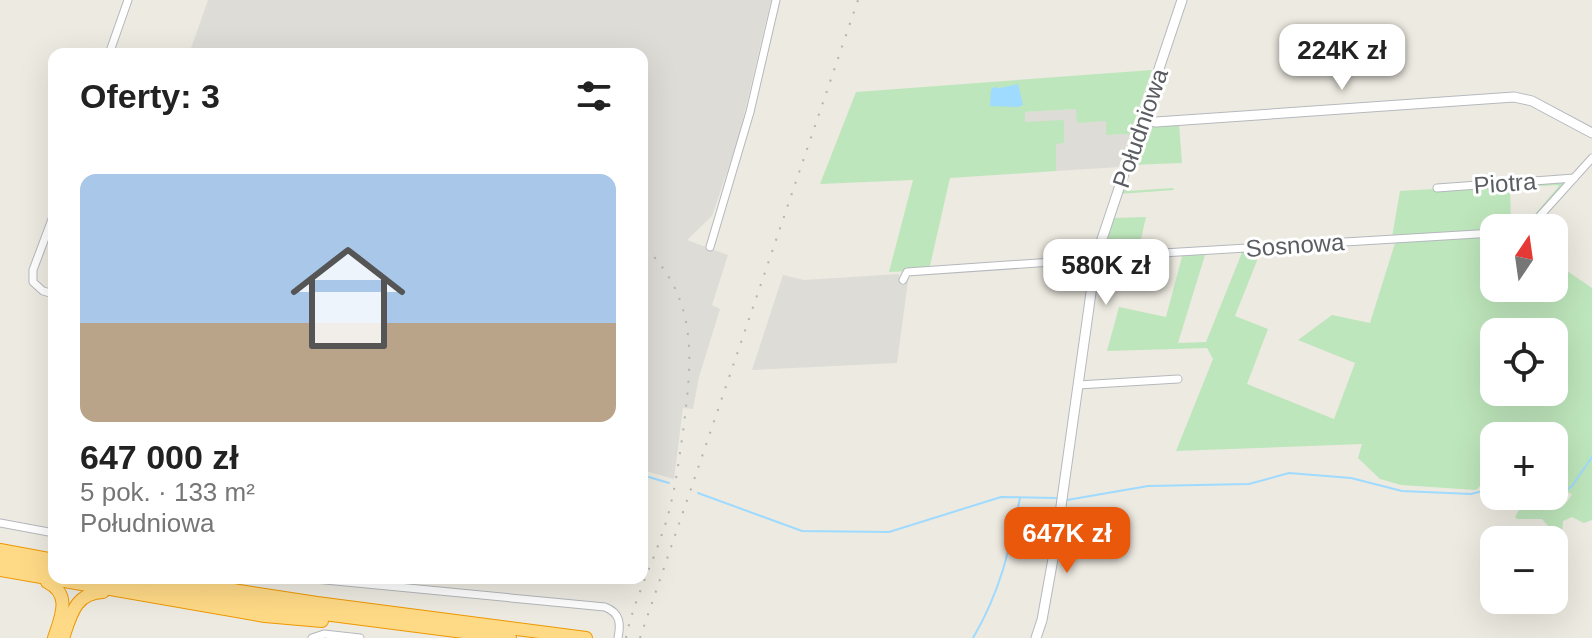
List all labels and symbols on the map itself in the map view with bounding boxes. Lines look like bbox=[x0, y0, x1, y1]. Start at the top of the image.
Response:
pin: 224K zł bbox=[1268, 24, 1416, 92]
street label: Południowa bbox=[1107, 64, 1173, 191]
street label: Piotra bbox=[1473, 167, 1538, 199]
north arrow bbox=[1480, 214, 1568, 302]
street label: Sosnowa bbox=[1245, 228, 1346, 262]
pin: 580K zł bbox=[1032, 239, 1180, 307]
pin: 647K zł bbox=[993, 507, 1141, 575]

